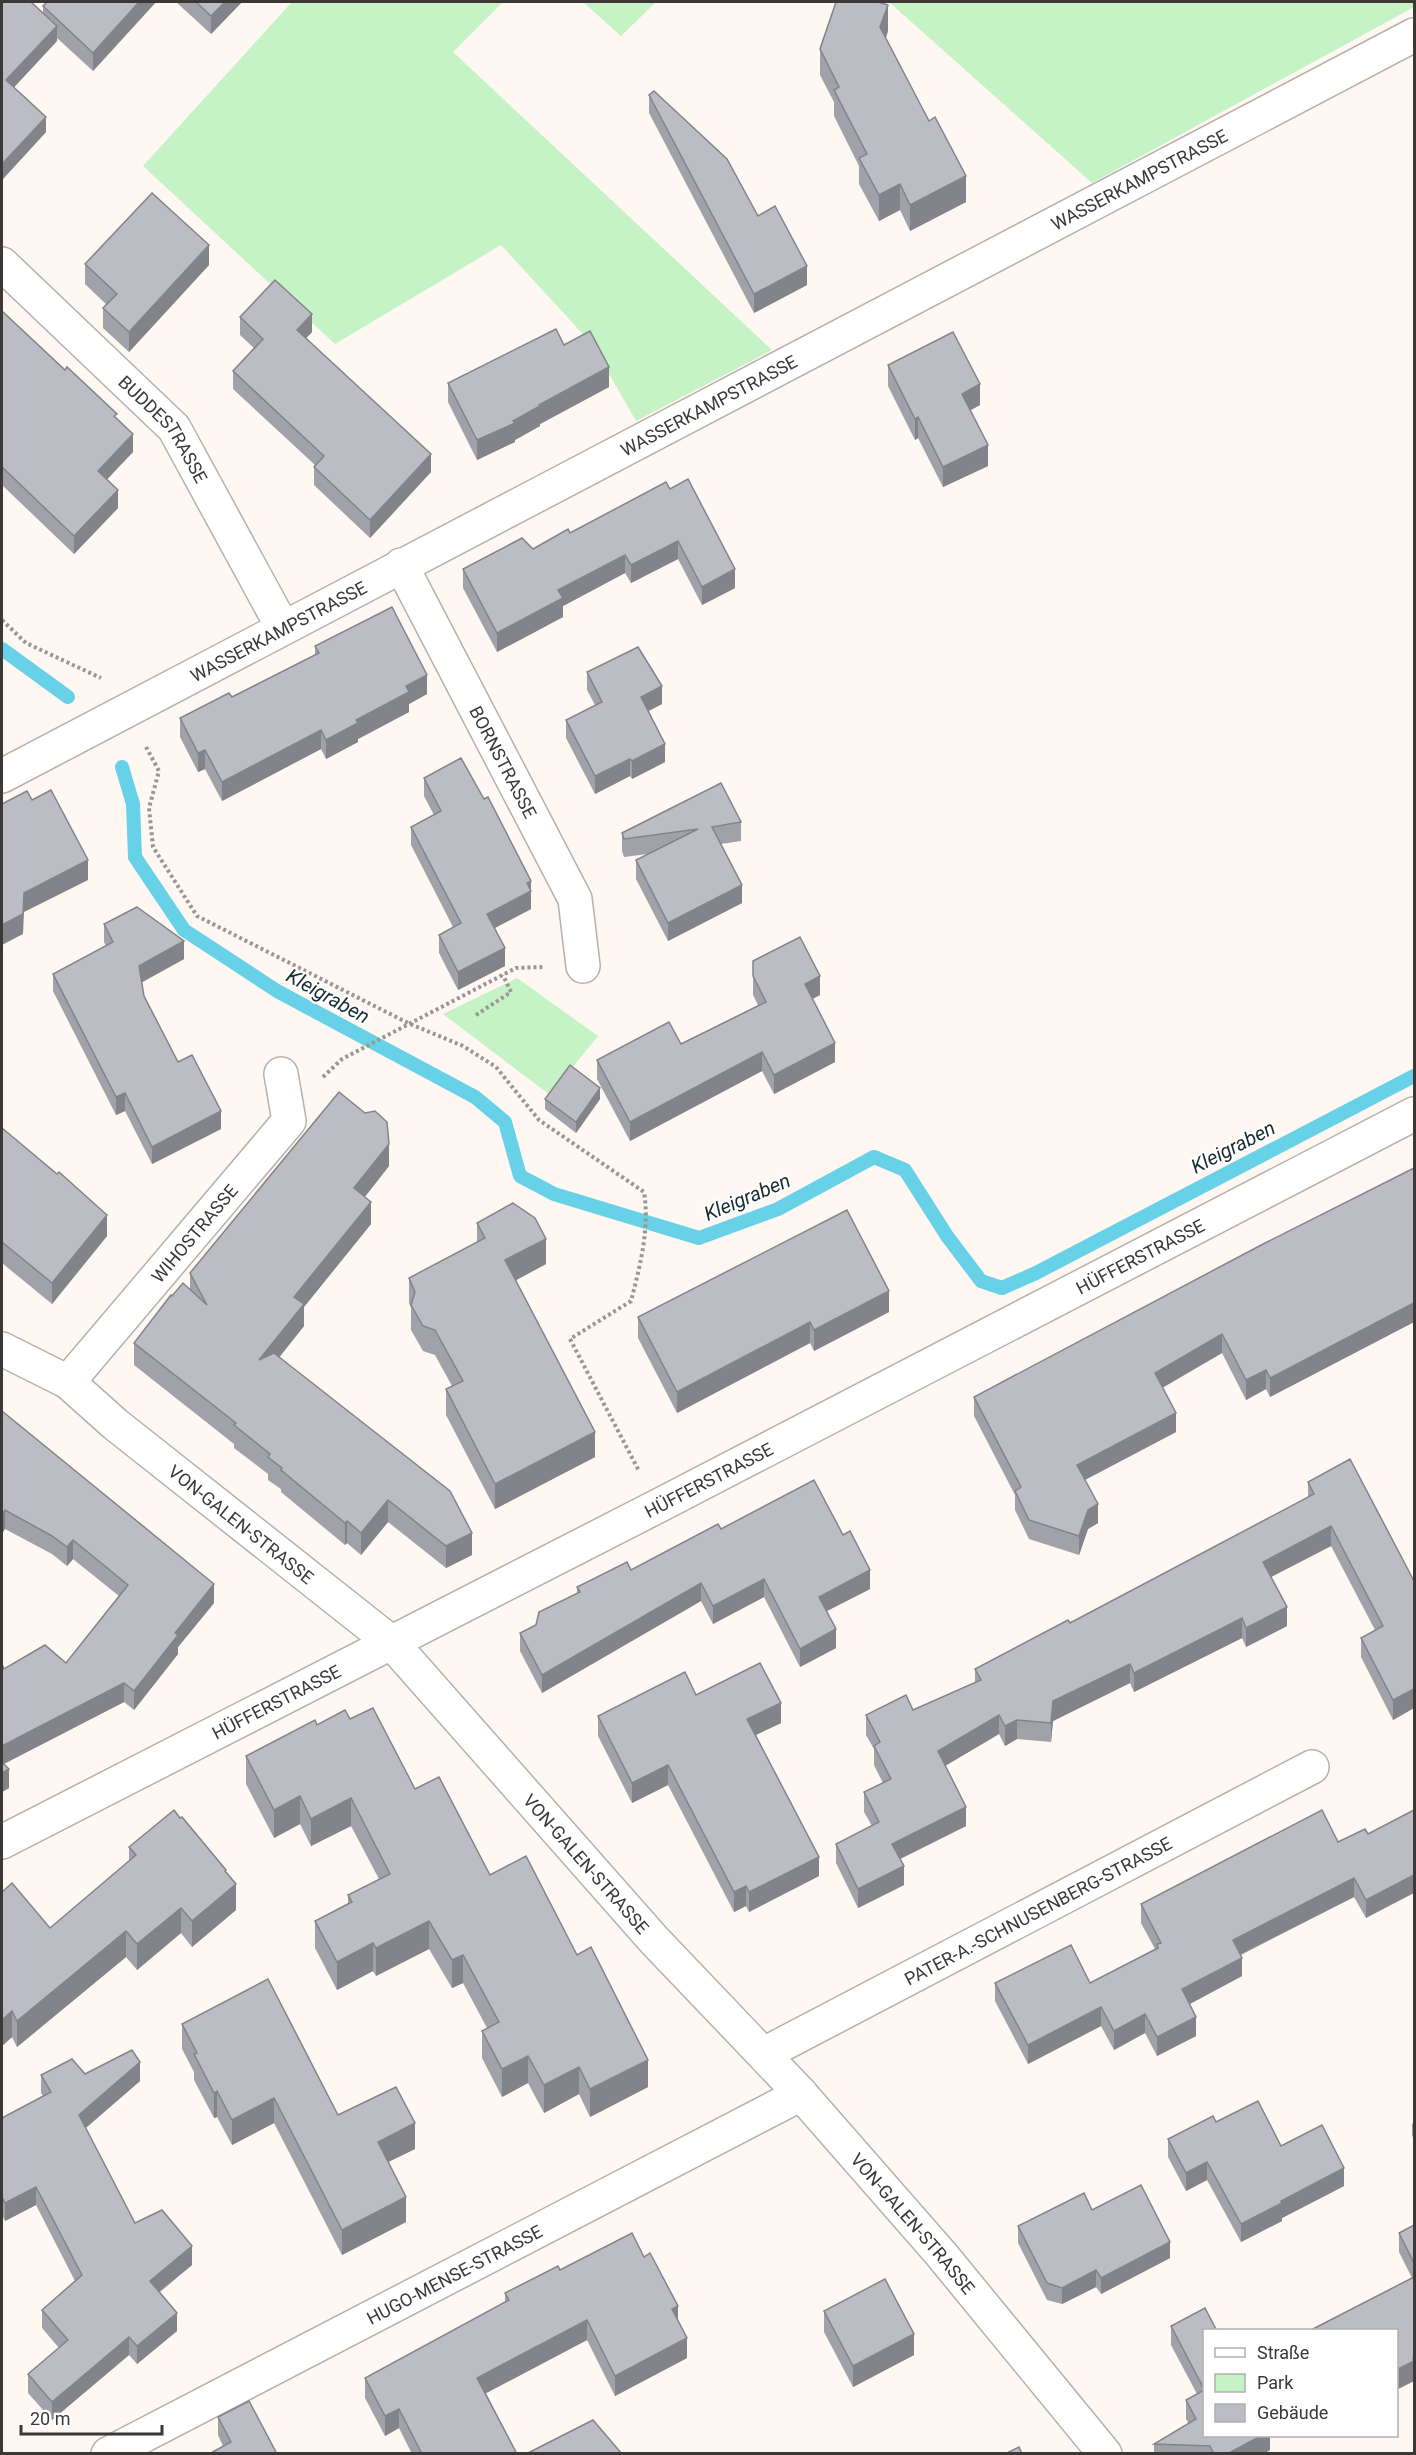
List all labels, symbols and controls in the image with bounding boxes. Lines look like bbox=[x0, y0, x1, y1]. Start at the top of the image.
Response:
street label: WASSERKAMPSTRASSE bbox=[1047, 124, 1231, 234]
street label: WASSERKAMPSTRASSE bbox=[617, 350, 800, 460]
street label: BUDDESTRASSE bbox=[115, 371, 212, 486]
street label: WASSERKAMPSTRASSE bbox=[187, 576, 370, 686]
street label: BORNSTRASSE bbox=[466, 702, 541, 821]
water label: Kleigraben bbox=[282, 963, 374, 1029]
water label: Kleigraben bbox=[1187, 1116, 1279, 1178]
water label: Kleigraben bbox=[700, 1168, 794, 1226]
street label: WIHOSTRASSE bbox=[147, 1180, 241, 1287]
street label: HÜFFERSTRASSE bbox=[1072, 1214, 1208, 1298]
street label: HÜFFERSTRASSE bbox=[641, 1438, 776, 1522]
street label: VON-GALEN-STRASSE bbox=[165, 1460, 318, 1588]
street label: HÜFFERSTRASSE bbox=[208, 1660, 344, 1743]
street label: VON-GALEN-STRASSE bbox=[519, 1789, 654, 1938]
street label: PATER-A.-SCHNUSENBERG-STRASSE bbox=[901, 1832, 1175, 1989]
street label: VON-GALEN-STRASSE bbox=[847, 2148, 980, 2298]
street label: HUGO-MENSE-STRASSE bbox=[363, 2220, 545, 2328]
legend bbox=[1203, 2329, 1398, 2437]
text: Straße bbox=[1257, 2342, 1309, 2363]
text: Park bbox=[1257, 2372, 1294, 2393]
scale bar bbox=[21, 2398, 162, 2436]
text: Gebäude bbox=[1257, 2402, 1328, 2423]
text: 20 m bbox=[30, 2408, 70, 2429]

